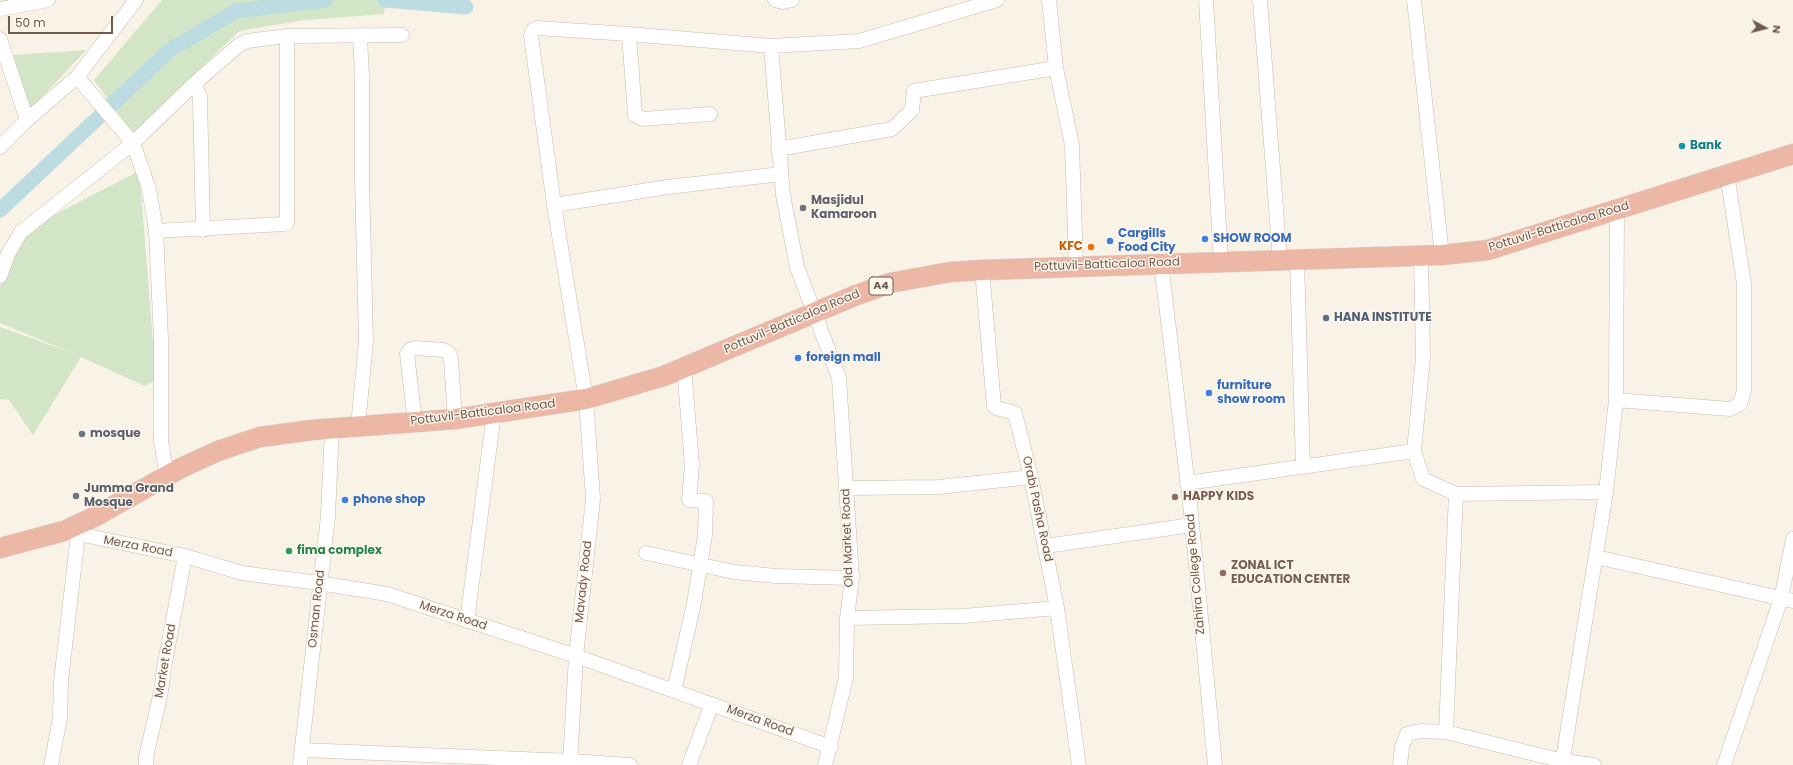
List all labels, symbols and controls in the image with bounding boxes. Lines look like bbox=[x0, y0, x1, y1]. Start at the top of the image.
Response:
scale bar bbox=[10, 8, 115, 34]
north arrow bbox=[1745, 8, 1785, 48]
text: 50 m bbox=[15, 14, 46, 31]
text: N bbox=[1768, 24, 1785, 35]
place label: Bank bbox=[1690, 139, 1722, 153]
marker: Bank bbox=[1677, 141, 1687, 151]
place label: Masjidul Kamaroon bbox=[811, 194, 877, 222]
street label: Pottuvil-Batticaloa Road bbox=[1487, 199, 1631, 255]
marker: Masjidul Kamaroon bbox=[798, 203, 808, 213]
place label: Cargills Food City bbox=[1118, 227, 1176, 255]
place label: SHOW ROOM bbox=[1213, 232, 1291, 246]
marker: SHOW ROOM bbox=[1200, 234, 1210, 244]
marker: Cargills Food City bbox=[1105, 236, 1115, 246]
place label: KFC bbox=[1059, 240, 1083, 254]
marker: KFC bbox=[1086, 242, 1096, 252]
street label: Pottuvil-Batticaloa Road bbox=[1034, 255, 1180, 275]
road number: A4 bbox=[869, 277, 893, 295]
street label: Pottuvil-Batticaloa Road bbox=[722, 287, 862, 357]
place label: HANA INSTITUTE bbox=[1334, 311, 1432, 325]
marker: HANA INSTITUTE bbox=[1321, 313, 1331, 323]
place label: foreign mall bbox=[806, 351, 881, 365]
marker: foreign mall bbox=[793, 353, 803, 363]
place label: furniture show room bbox=[1217, 379, 1285, 407]
marker: furniture show room bbox=[1204, 388, 1214, 398]
street label: Pottuvil-Batticaloa Road bbox=[410, 397, 556, 429]
place label: mosque bbox=[90, 427, 141, 441]
marker: mosque bbox=[77, 429, 87, 439]
street label: Orabi Pasha Road bbox=[1019, 455, 1055, 563]
place label: Jumma Grand Mosque bbox=[84, 482, 174, 510]
street label: Old Market Road bbox=[839, 488, 857, 588]
place label: HAPPY KIDS bbox=[1183, 490, 1254, 504]
marker: Jumma Grand Mosque bbox=[71, 491, 81, 501]
marker: HAPPY KIDS bbox=[1170, 492, 1180, 502]
place label: phone shop bbox=[353, 493, 425, 507]
marker: phone shop bbox=[340, 495, 350, 505]
street label: Zahira College Road bbox=[1184, 513, 1208, 635]
street label: Merza Road bbox=[102, 533, 174, 561]
street label: Mavady Road bbox=[573, 540, 595, 624]
place label: fima complex bbox=[297, 544, 382, 558]
marker: fima complex bbox=[284, 546, 294, 556]
place label: ZONAL ICT EDUCATION CENTER bbox=[1231, 559, 1350, 587]
marker: ZONAL ICT EDUCATION CENTER bbox=[1218, 568, 1228, 578]
street label: Osman Road bbox=[306, 569, 328, 649]
street label: Merza Road bbox=[417, 598, 489, 634]
street label: Market Road bbox=[152, 623, 180, 699]
street label: Merza Road bbox=[725, 702, 795, 740]

